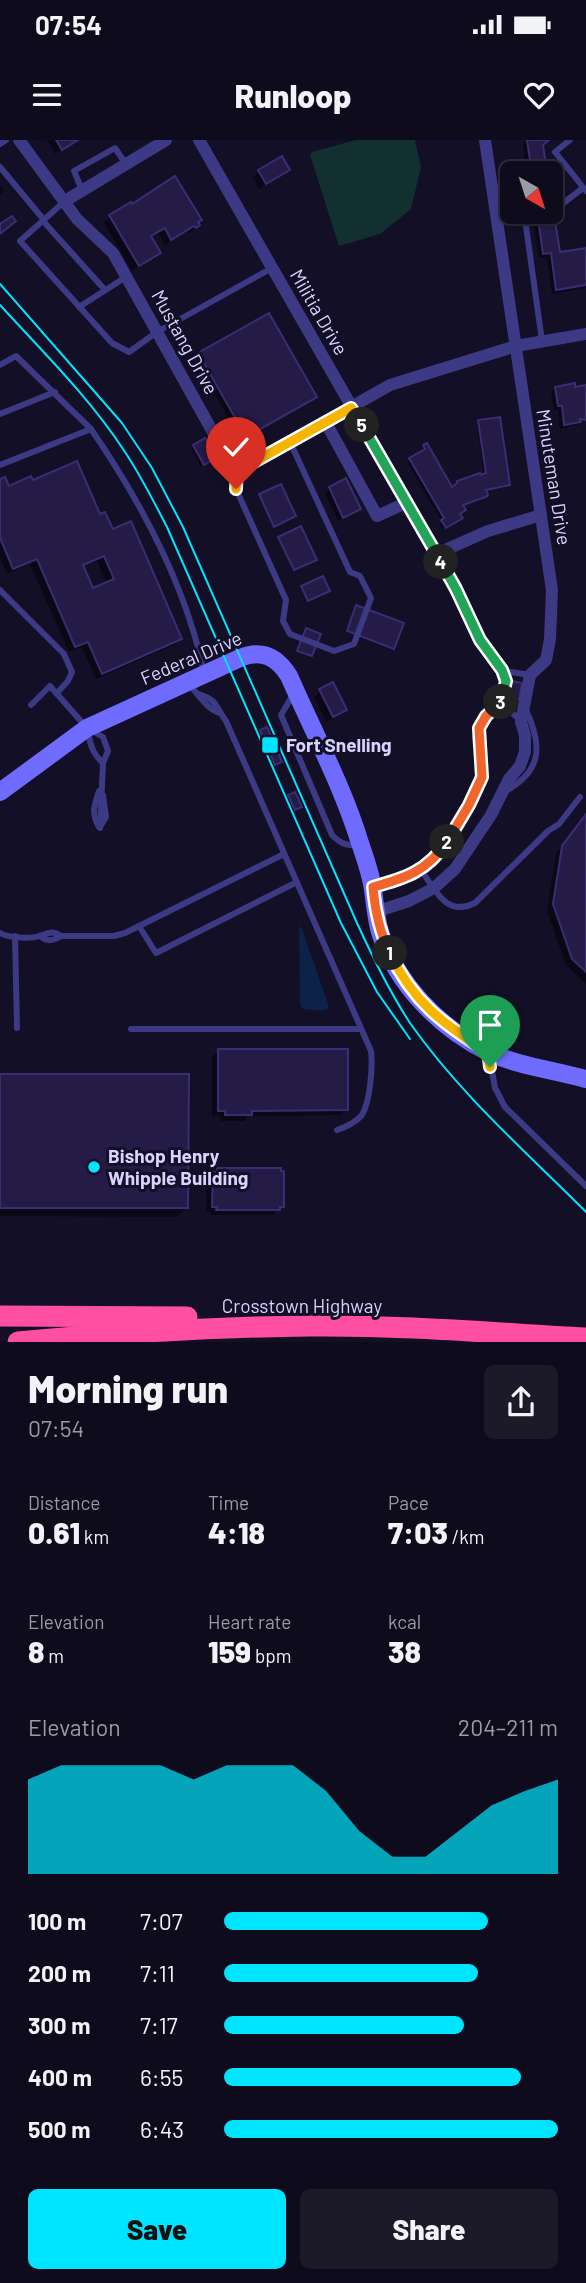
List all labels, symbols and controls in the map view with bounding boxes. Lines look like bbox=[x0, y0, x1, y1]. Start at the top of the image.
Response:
text: 07:54 bbox=[35, 9, 102, 40]
icon: menu bbox=[28, 76, 66, 114]
text: Runloop bbox=[235, 76, 351, 114]
icon: heart bbox=[520, 76, 558, 114]
north arrow bbox=[500, 161, 564, 224]
map controls bbox=[500, 161, 563, 224]
street label: Militia Drive bbox=[286, 265, 353, 359]
street label: Mustang Drive bbox=[147, 285, 224, 398]
street label: Minuteman Drive bbox=[532, 407, 577, 547]
pin: 5 bbox=[344, 408, 380, 442]
text: 5 bbox=[356, 413, 367, 436]
pin bbox=[206, 417, 266, 489]
icon: check bbox=[217, 428, 255, 466]
pin: 4 bbox=[424, 544, 458, 580]
text: 4 bbox=[435, 550, 446, 573]
street label: Federal Drive bbox=[137, 626, 245, 689]
pin: 3 bbox=[484, 684, 518, 720]
text: 3 bbox=[495, 690, 506, 713]
place label: Fort Snelling bbox=[286, 733, 392, 756]
marker: Fort Snelling bbox=[260, 735, 280, 755]
pin: 2 bbox=[430, 824, 464, 860]
text: 2 bbox=[441, 830, 452, 853]
pin: 1 bbox=[372, 936, 408, 970]
text: 1 bbox=[386, 941, 393, 964]
pin bbox=[460, 995, 520, 1067]
icon: arrive bbox=[471, 1006, 509, 1044]
place label: Bishop Henry Whipple Building bbox=[108, 1144, 248, 1189]
marker: Bishop Henry Whipple Building bbox=[86, 1159, 102, 1175]
street label: Crosstown Highway bbox=[222, 1294, 382, 1317]
text: Morning run bbox=[28, 1365, 228, 1411]
button: share bbox=[484, 1365, 558, 1439]
text: 07:54 bbox=[28, 1414, 84, 1442]
text: Distance bbox=[28, 1491, 100, 1514]
text: Time bbox=[208, 1491, 249, 1514]
text: Pace bbox=[388, 1491, 429, 1514]
text: 0.61 bbox=[28, 1514, 80, 1550]
text: 4:18 bbox=[208, 1514, 265, 1550]
text: 7:03 bbox=[388, 1514, 448, 1550]
text: km bbox=[80, 1525, 109, 1548]
text: /km bbox=[448, 1525, 485, 1548]
text: Elevation bbox=[28, 1610, 105, 1633]
text: Heart rate bbox=[208, 1610, 291, 1633]
text: kcal bbox=[388, 1610, 421, 1633]
text: 8 bbox=[28, 1633, 44, 1669]
text: 159 bbox=[208, 1633, 251, 1669]
text: 38 bbox=[388, 1633, 421, 1669]
text: m bbox=[44, 1644, 64, 1667]
text: bpm bbox=[251, 1644, 291, 1667]
text: Elevation bbox=[28, 1713, 121, 1741]
text: 204–211 m bbox=[458, 1713, 558, 1741]
text: 100 m bbox=[28, 1907, 86, 1935]
text: 7:07 bbox=[140, 1907, 183, 1935]
text: 200 m bbox=[28, 1959, 91, 1987]
text: 7:11 bbox=[140, 1959, 175, 1987]
text: 300 m bbox=[28, 2011, 90, 2039]
text: 7:17 bbox=[140, 2011, 178, 2039]
text: 400 m bbox=[28, 2063, 92, 2091]
text: 6:55 bbox=[140, 2063, 183, 2091]
text: 500 m bbox=[28, 2115, 90, 2143]
text: 6:43 bbox=[140, 2115, 184, 2143]
button: Save bbox=[28, 2189, 286, 2269]
button: Share bbox=[300, 2189, 558, 2269]

